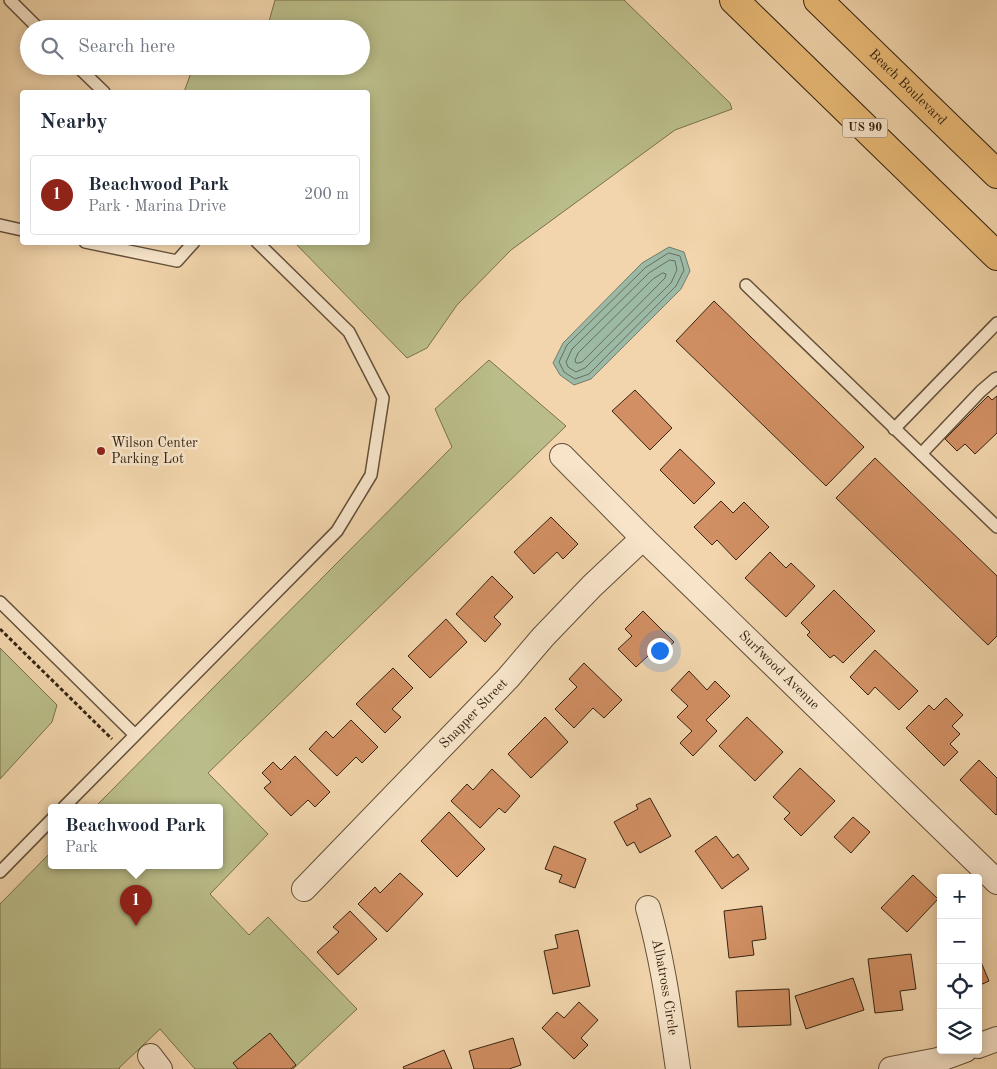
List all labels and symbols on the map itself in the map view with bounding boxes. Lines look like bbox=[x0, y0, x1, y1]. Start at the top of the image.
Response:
street label: Beach Boulevard bbox=[866, 47, 949, 128]
road number: US 90 bbox=[842, 119, 888, 138]
place label: Wilson Center Parking Lot bbox=[111, 436, 198, 466]
marker: Wilson Center Parking Lot bbox=[95, 445, 107, 457]
street label: Surfwood Avenue bbox=[736, 628, 822, 712]
your location bbox=[647, 638, 673, 664]
street label: Snapper Street bbox=[437, 676, 510, 751]
pin: 1 bbox=[120, 885, 152, 926]
street label: Albatross Circle bbox=[649, 938, 680, 1036]

